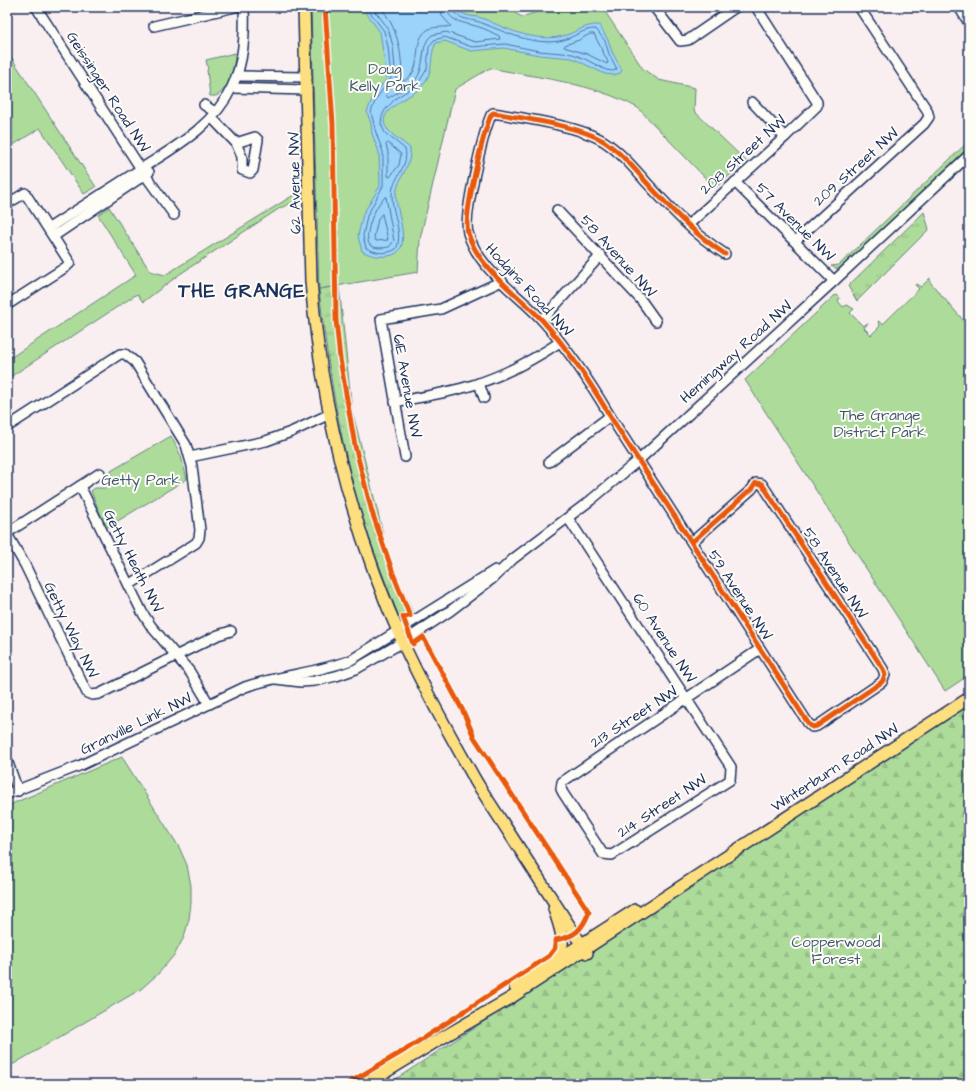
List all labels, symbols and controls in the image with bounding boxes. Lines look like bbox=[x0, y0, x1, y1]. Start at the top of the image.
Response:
street label: Geissinger Road NW bbox=[60, 28, 155, 157]
park label: Doug Kelly Park bbox=[350, 59, 420, 98]
street label: 208 Street NW bbox=[695, 111, 791, 199]
street label: 209 Street NW bbox=[809, 123, 903, 211]
street label: 62 Avenue NW bbox=[284, 132, 306, 234]
street label: 57 Avenue NW bbox=[751, 178, 839, 266]
street label: 58 Avenue NW bbox=[575, 210, 661, 302]
street label: Hodgins Road NW bbox=[480, 239, 578, 342]
district label: THE GRANGE bbox=[177, 278, 306, 305]
street label: Hemingway Road NW bbox=[675, 296, 797, 409]
street label: 61E Avenue NW bbox=[388, 333, 426, 439]
park label: The Grange District Park bbox=[834, 405, 926, 443]
park label: Getty Park bbox=[101, 470, 181, 492]
street label: Getty Heath NW bbox=[97, 506, 168, 616]
street label: 58 Avenue NW bbox=[798, 523, 872, 623]
street label: 59 Avenue NW bbox=[703, 546, 777, 644]
street label: Getty Way NW bbox=[38, 578, 103, 682]
street label: 60 Avenue NW bbox=[627, 589, 701, 687]
street label: 213 Street NW bbox=[586, 681, 682, 753]
street label: Granville Link NW bbox=[77, 688, 195, 760]
street label: Winterburn Road NW bbox=[767, 719, 903, 817]
street label: 214 Street NW bbox=[613, 769, 711, 843]
park label: Copperwood Forest bbox=[792, 932, 881, 970]

